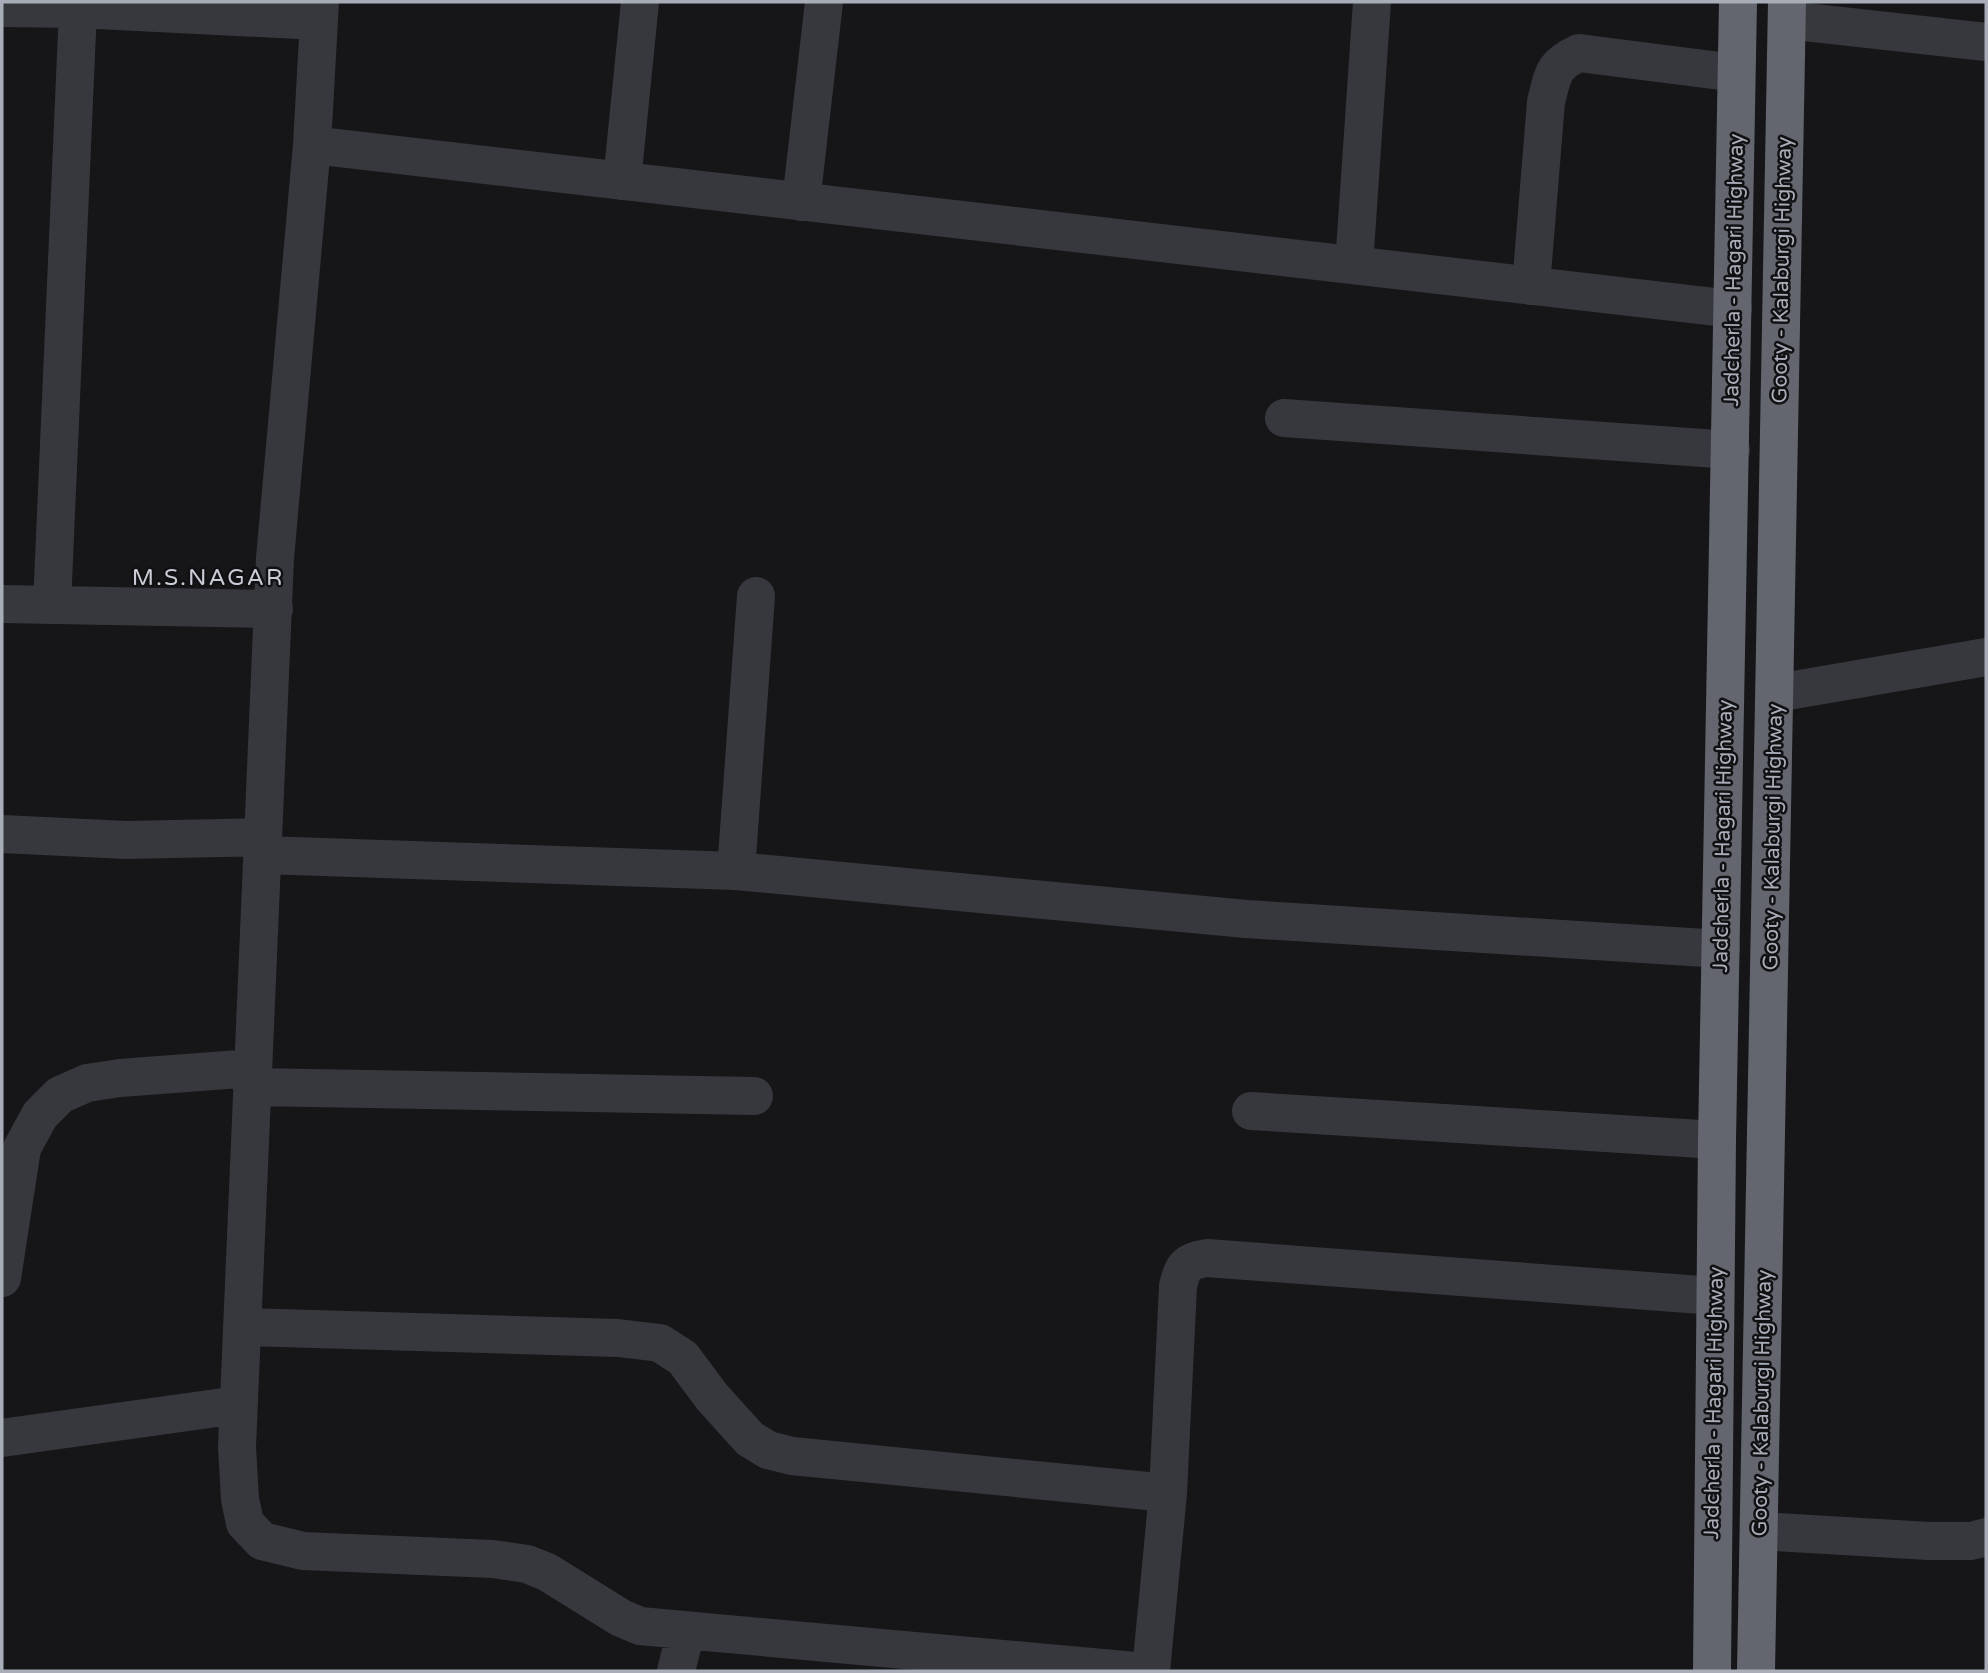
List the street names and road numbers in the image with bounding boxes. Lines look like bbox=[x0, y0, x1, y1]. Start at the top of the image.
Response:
street label: Jadcherla - Hagari Highway bbox=[1719, 133, 1749, 407]
street label: Gooty - Kalaburgi Highway bbox=[1767, 136, 1797, 404]
street label: Jadcherla - Hagari Highway bbox=[1708, 699, 1738, 973]
street label: Gooty - Kalaburgi Highway bbox=[1758, 703, 1788, 971]
street label: Jadcherla - Hagari Highway bbox=[1699, 1266, 1729, 1540]
street label: Gooty - Kalaburgi Highway bbox=[1747, 1269, 1777, 1537]

